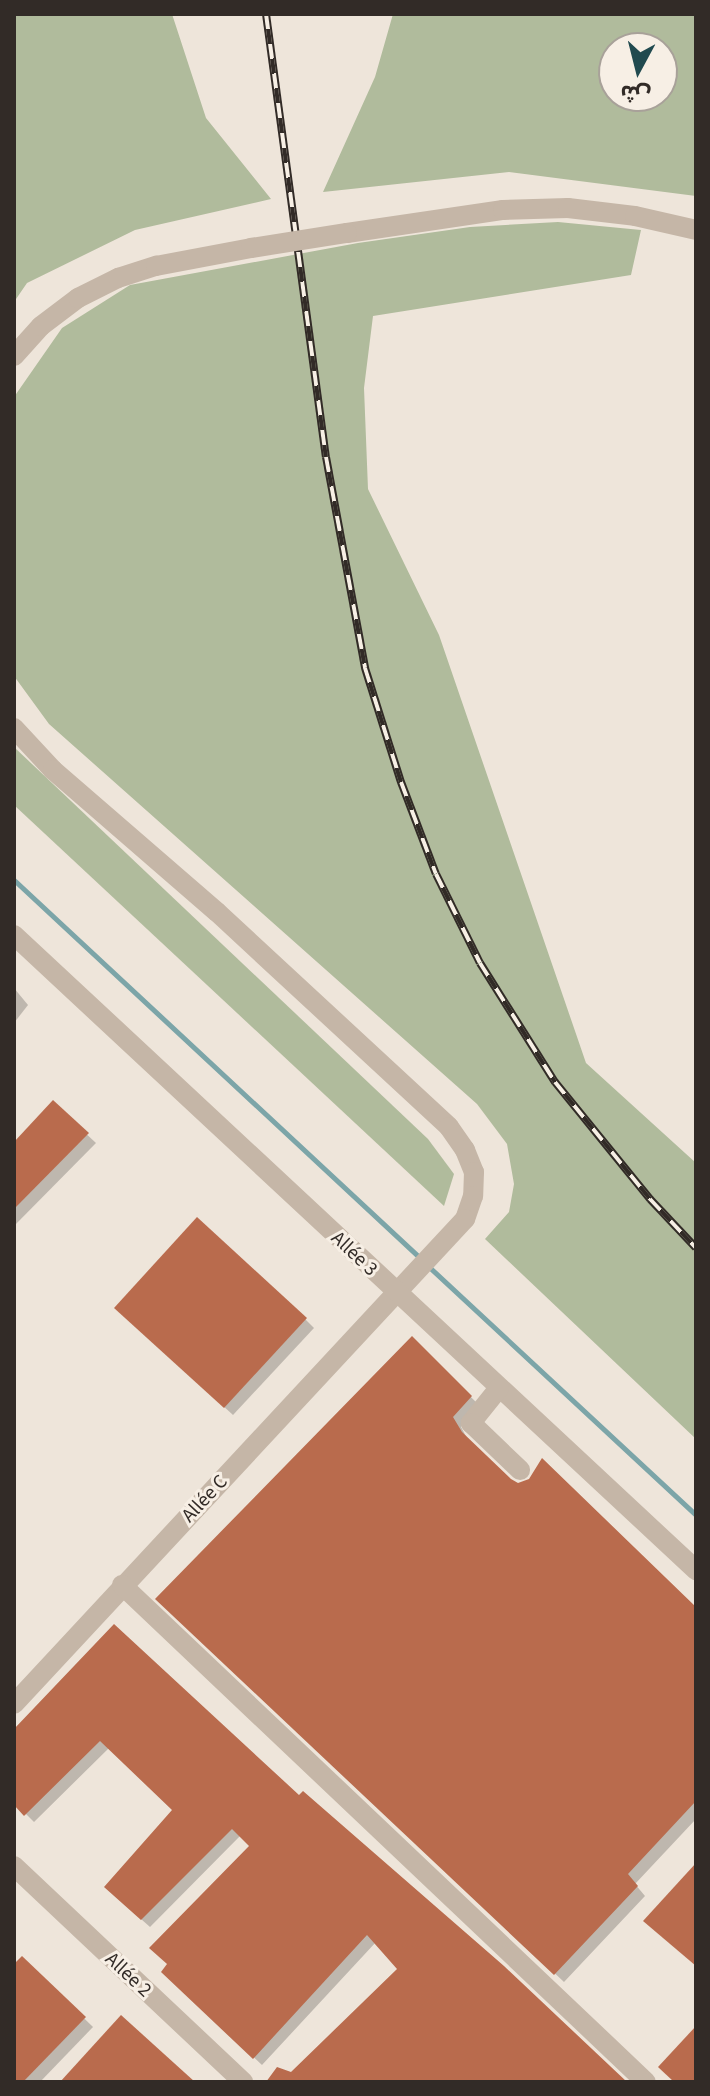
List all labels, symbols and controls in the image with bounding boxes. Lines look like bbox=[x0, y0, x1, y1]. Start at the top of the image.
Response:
north arrow bbox=[598, 32, 678, 112]
text: ش bbox=[618, 76, 652, 112]
street label: Allée 3 bbox=[326, 1227, 382, 1281]
street label: Allée C bbox=[177, 1470, 233, 1528]
street label: Allée 2 bbox=[100, 1948, 156, 2002]

